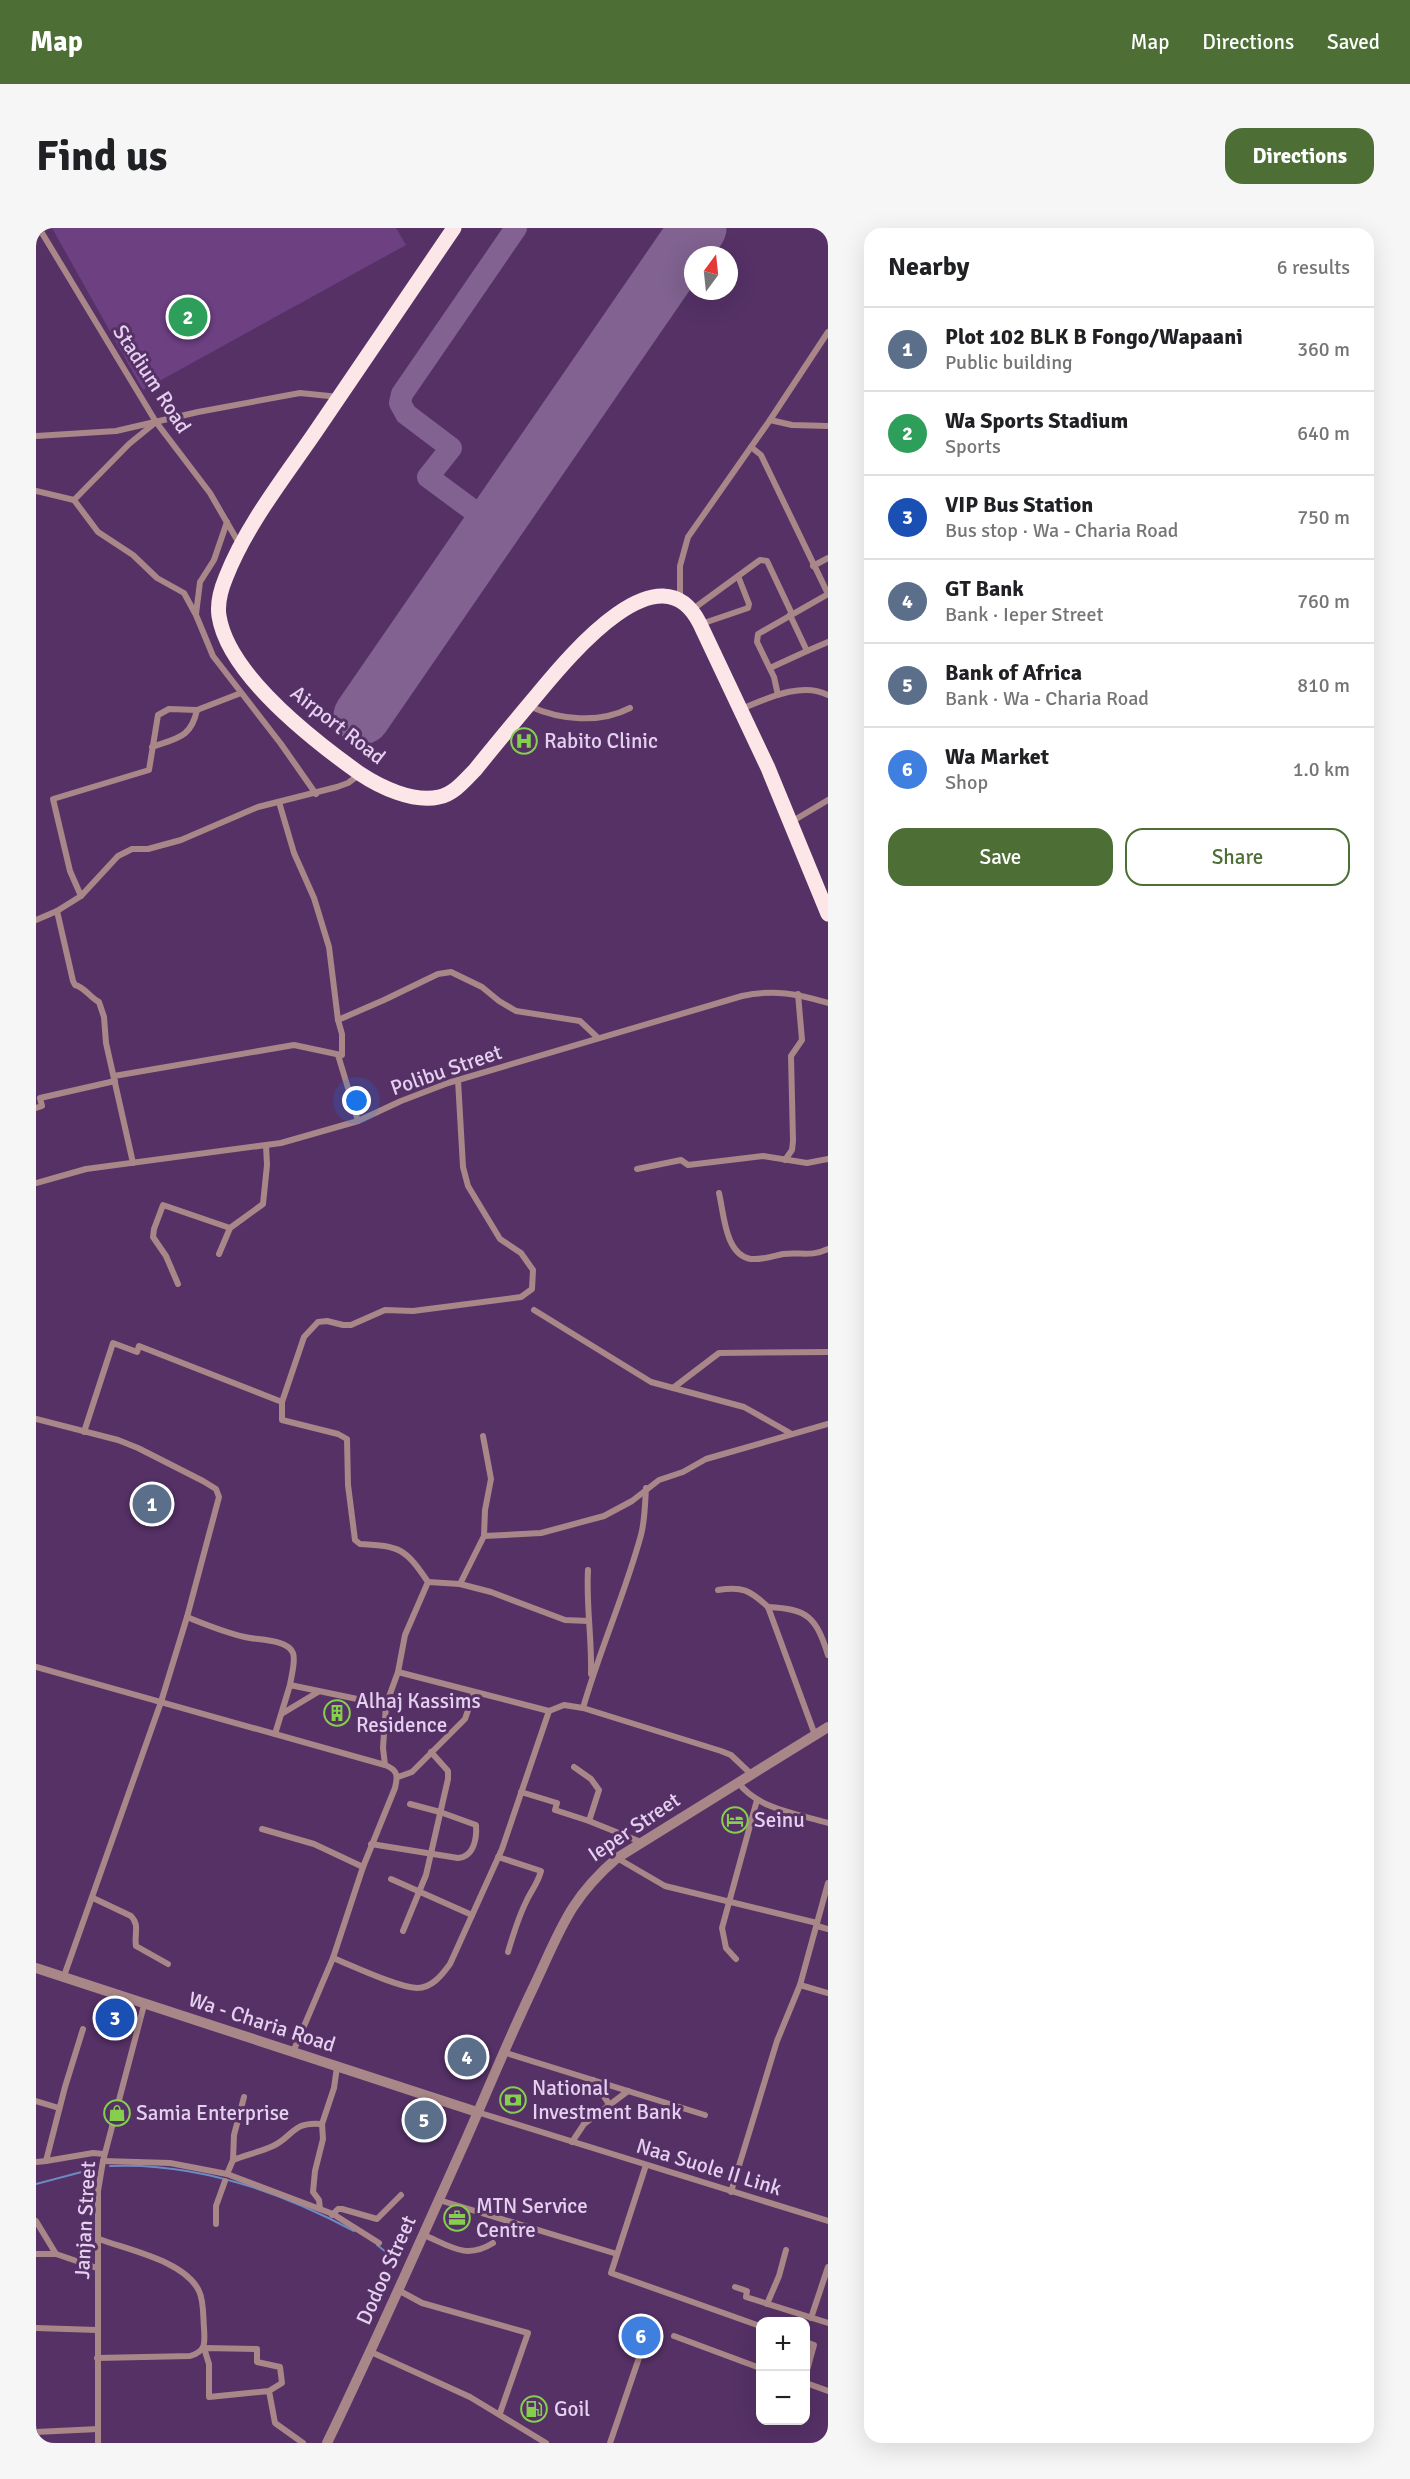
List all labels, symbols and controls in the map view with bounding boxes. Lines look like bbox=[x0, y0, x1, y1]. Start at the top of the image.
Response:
text: Map bbox=[30, 25, 83, 59]
text: Map bbox=[1131, 29, 1169, 55]
text: Directions bbox=[1202, 29, 1294, 55]
text: Saved bbox=[1327, 29, 1380, 55]
button: Directions bbox=[1225, 128, 1374, 184]
text: Find us bbox=[36, 131, 167, 182]
north arrow bbox=[684, 246, 738, 300]
text: Nearby bbox=[888, 251, 969, 283]
text: 6 results bbox=[1277, 255, 1350, 280]
pin: 2 bbox=[168, 294, 208, 340]
street label: Stadium Road bbox=[107, 320, 197, 438]
text: Plot 102 BLK B Fongo/Wapaani bbox=[945, 323, 1243, 350]
text: 1 bbox=[902, 337, 913, 362]
text: 360 m bbox=[1297, 337, 1350, 362]
text: Public building bbox=[945, 350, 1073, 375]
text: Wa Sports Stadium bbox=[945, 407, 1128, 434]
text: 2 bbox=[902, 421, 913, 446]
text: 640 m bbox=[1297, 421, 1350, 446]
text: Sports bbox=[945, 434, 1001, 459]
text: VIP Bus Station bbox=[945, 491, 1093, 518]
text: 3 bbox=[902, 505, 913, 530]
text: 750 m bbox=[1297, 505, 1350, 530]
text: Bus stop · Wa - Charia Road bbox=[945, 518, 1178, 543]
text: GT Bank bbox=[945, 575, 1024, 602]
text: 4 bbox=[902, 589, 913, 614]
text: 760 m bbox=[1297, 589, 1350, 614]
text: Bank · Ieper Street bbox=[945, 602, 1103, 627]
text: Bank of Africa bbox=[945, 659, 1082, 686]
text: 5 bbox=[902, 673, 913, 698]
text: 810 m bbox=[1297, 673, 1350, 698]
street label: Airport Road bbox=[285, 680, 391, 770]
text: Bank · Wa - Charia Road bbox=[945, 686, 1149, 711]
hospital icon: Rabito Clinic bbox=[509, 726, 539, 756]
place label: Rabito Clinic bbox=[544, 728, 658, 754]
text: Wa Market bbox=[945, 743, 1049, 770]
text: 6 bbox=[902, 757, 913, 782]
text: 1.0 km bbox=[1293, 757, 1350, 782]
text: Shop bbox=[945, 770, 988, 795]
button: Save bbox=[888, 828, 1113, 886]
button: Share bbox=[1125, 828, 1350, 886]
street label: Polibu Street bbox=[387, 1039, 505, 1101]
your location bbox=[342, 1086, 371, 1115]
pin: 1 bbox=[132, 1482, 172, 1526]
place label: Alhaj Kassims Residence bbox=[356, 1688, 481, 1738]
building icon: Alhaj Kassims Residence bbox=[322, 1698, 352, 1728]
street label: Ieper Street bbox=[583, 1787, 685, 1867]
hotel icon: Seinu bbox=[720, 1805, 750, 1835]
place label: Seinu bbox=[754, 1807, 805, 1833]
street label: Wa - Charia Road bbox=[185, 1986, 339, 2058]
pin: 3 bbox=[96, 1996, 134, 2040]
pin: 4 bbox=[448, 2034, 486, 2080]
place label: National Investment Bank bbox=[532, 2075, 682, 2125]
bank icon: National Investment Bank bbox=[498, 2085, 528, 2115]
shop icon: Samia Enterprise bbox=[102, 2098, 132, 2128]
pin: 5 bbox=[404, 2098, 444, 2142]
place label: Samia Enterprise bbox=[136, 2100, 289, 2126]
street label: Naa Suole II Link bbox=[633, 2133, 785, 2202]
street label: Janjan Street bbox=[69, 2160, 101, 2280]
place label: MTN Service Centre bbox=[476, 2193, 588, 2243]
office icon: MTN Service Centre bbox=[442, 2203, 472, 2233]
street label: Dodoo Street bbox=[350, 2211, 422, 2329]
pin: 6 bbox=[622, 2314, 660, 2358]
map controls bbox=[756, 2317, 810, 2425]
button: + bbox=[756, 2317, 810, 2371]
button: − bbox=[756, 2371, 810, 2425]
fuel station icon: Goil bbox=[519, 2394, 549, 2424]
place label: Goil bbox=[554, 2396, 590, 2422]

